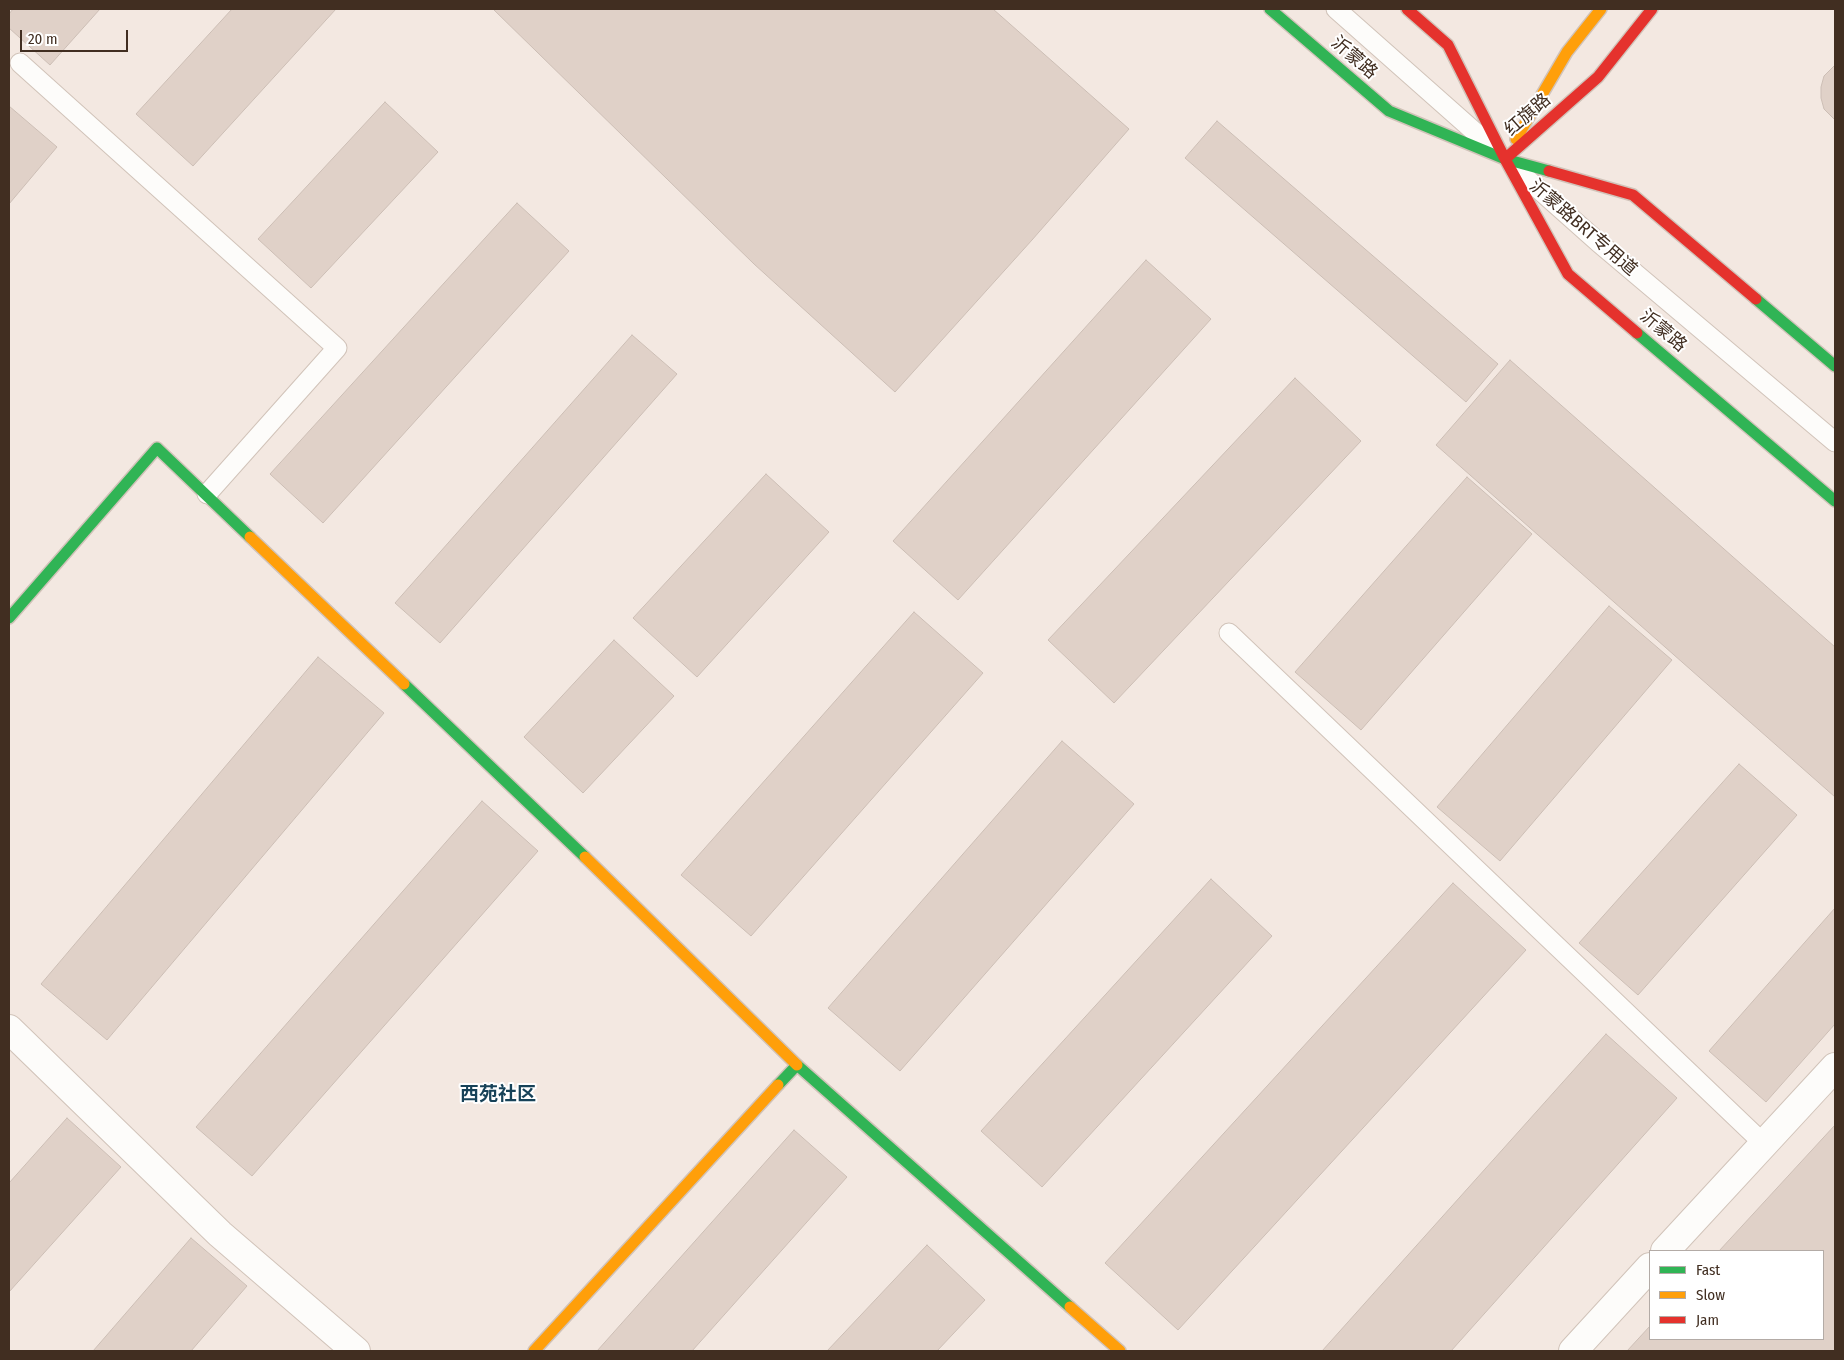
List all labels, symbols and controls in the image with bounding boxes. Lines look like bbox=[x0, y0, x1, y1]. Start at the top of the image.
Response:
scale bar bbox=[22, 20, 130, 52]
text: 20 m bbox=[28, 30, 58, 48]
street label: 沂蒙路 bbox=[1327, 32, 1381, 84]
street label: 红旗路 bbox=[1501, 89, 1555, 141]
street label: 沂蒙路BRT专用道 bbox=[1525, 175, 1641, 281]
street label: 沂蒙路 bbox=[1635, 305, 1691, 357]
district label: 西苑社区 bbox=[460, 1084, 536, 1106]
legend bbox=[1649, 1250, 1824, 1340]
text: Fast bbox=[1696, 1261, 1720, 1279]
text: Slow bbox=[1696, 1286, 1725, 1304]
text: Jam bbox=[1696, 1311, 1719, 1329]

